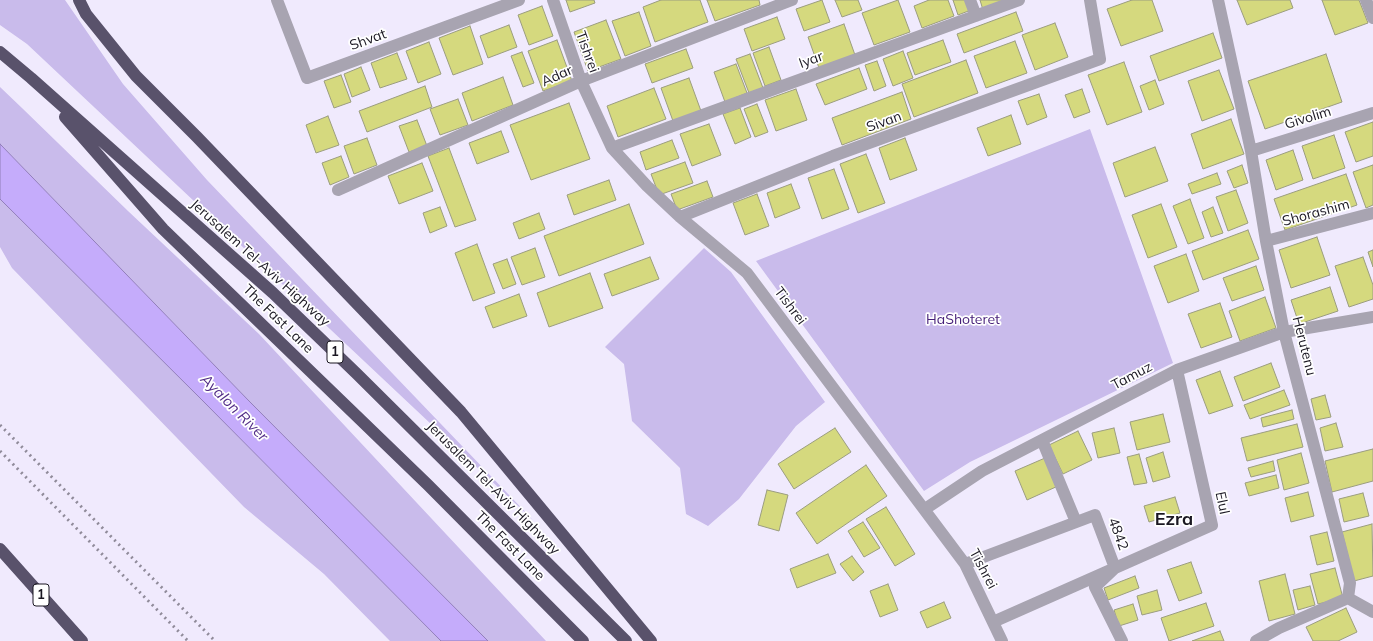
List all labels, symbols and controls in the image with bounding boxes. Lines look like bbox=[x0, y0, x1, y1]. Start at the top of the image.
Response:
street label: Shvat bbox=[348, 26, 388, 54]
street label: Tishrei bbox=[572, 29, 602, 75]
street label: Iyar bbox=[797, 48, 825, 72]
street label: Adar bbox=[539, 62, 575, 90]
street label: Givolim bbox=[1283, 103, 1333, 133]
street label: Sivan bbox=[864, 108, 904, 136]
street label: Jerusalem Tel-Aviv Highway bbox=[187, 196, 333, 330]
street label: Shorashim bbox=[1280, 196, 1352, 230]
street label: The Fast Lane bbox=[239, 281, 317, 357]
street label: Tishrei bbox=[770, 284, 810, 328]
park label: HaShoteret bbox=[926, 312, 1000, 328]
street label: Herutenu bbox=[1289, 315, 1319, 377]
road number: 1 bbox=[327, 341, 343, 363]
street label: Tamuz bbox=[1109, 358, 1155, 394]
water label: Ayalon River bbox=[197, 371, 271, 445]
street label: Jerusalem Tel-Aviv Highway bbox=[423, 418, 563, 558]
street label: Elul bbox=[1211, 490, 1233, 516]
street label: The Fast Lane bbox=[472, 508, 548, 584]
district label: Ezra bbox=[1155, 509, 1193, 531]
street label: 4842 bbox=[1104, 515, 1132, 553]
street label: Tishrei bbox=[966, 546, 1000, 592]
road number: 1 bbox=[33, 584, 49, 606]

